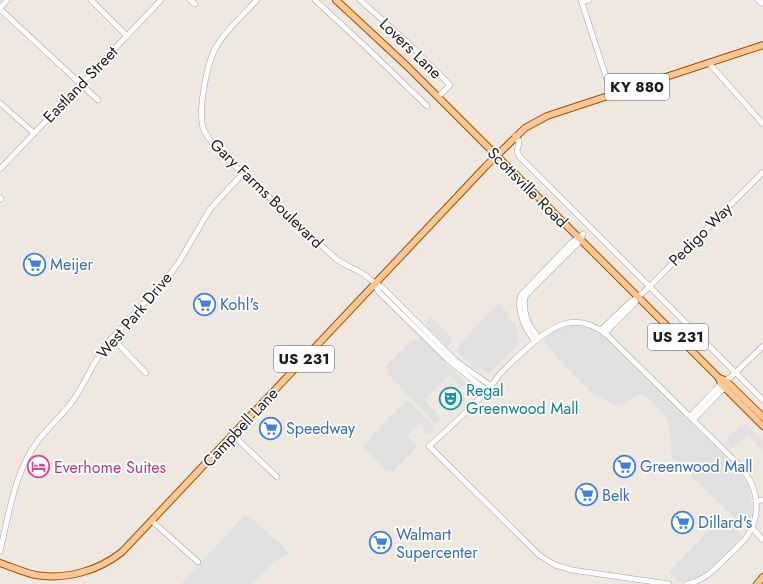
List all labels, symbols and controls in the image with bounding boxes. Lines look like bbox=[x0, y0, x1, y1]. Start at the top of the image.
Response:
street label: Lovers Lane bbox=[374, 13, 447, 84]
street label: Eastland Street bbox=[38, 41, 123, 128]
road number: KY 880 bbox=[605, 74, 669, 100]
street label: Gary Farms Boulevard bbox=[205, 133, 328, 254]
street label: Scottsville Road bbox=[482, 142, 573, 233]
street label: Pedigo Way bbox=[663, 197, 738, 271]
supermarket icon: Meijer bbox=[22, 251, 48, 277]
place label: Meijer bbox=[50, 253, 94, 276]
street label: West Park Drive bbox=[91, 267, 178, 364]
supermarket icon: Kohl's bbox=[191, 291, 217, 317]
place label: Kohl's bbox=[220, 293, 259, 316]
road number: US 231 bbox=[648, 324, 708, 350]
road number: US 231 bbox=[274, 346, 334, 372]
place label: Regal Greenwood Mall bbox=[466, 379, 579, 420]
street label: Campbell Lane bbox=[197, 382, 283, 472]
theatre icon: Regal Greenwood Mall bbox=[438, 386, 464, 412]
supermarket icon: Speedway bbox=[258, 415, 284, 441]
place label: Speedway bbox=[286, 417, 356, 440]
supermarket icon: Greenwood Mall bbox=[611, 453, 637, 479]
hotel icon: Everhome Suites bbox=[26, 454, 52, 480]
place label: Greenwood Mall bbox=[640, 455, 753, 478]
place label: Everhome Suites bbox=[54, 456, 166, 479]
supermarket icon: Belk bbox=[573, 482, 599, 508]
place label: Belk bbox=[602, 484, 631, 507]
supermarket icon: Dillard's bbox=[669, 509, 695, 535]
place label: Dillard's bbox=[698, 511, 752, 534]
place label: Walmart Supercenter bbox=[396, 523, 478, 564]
supermarket icon: Walmart Supercenter bbox=[368, 530, 394, 556]

